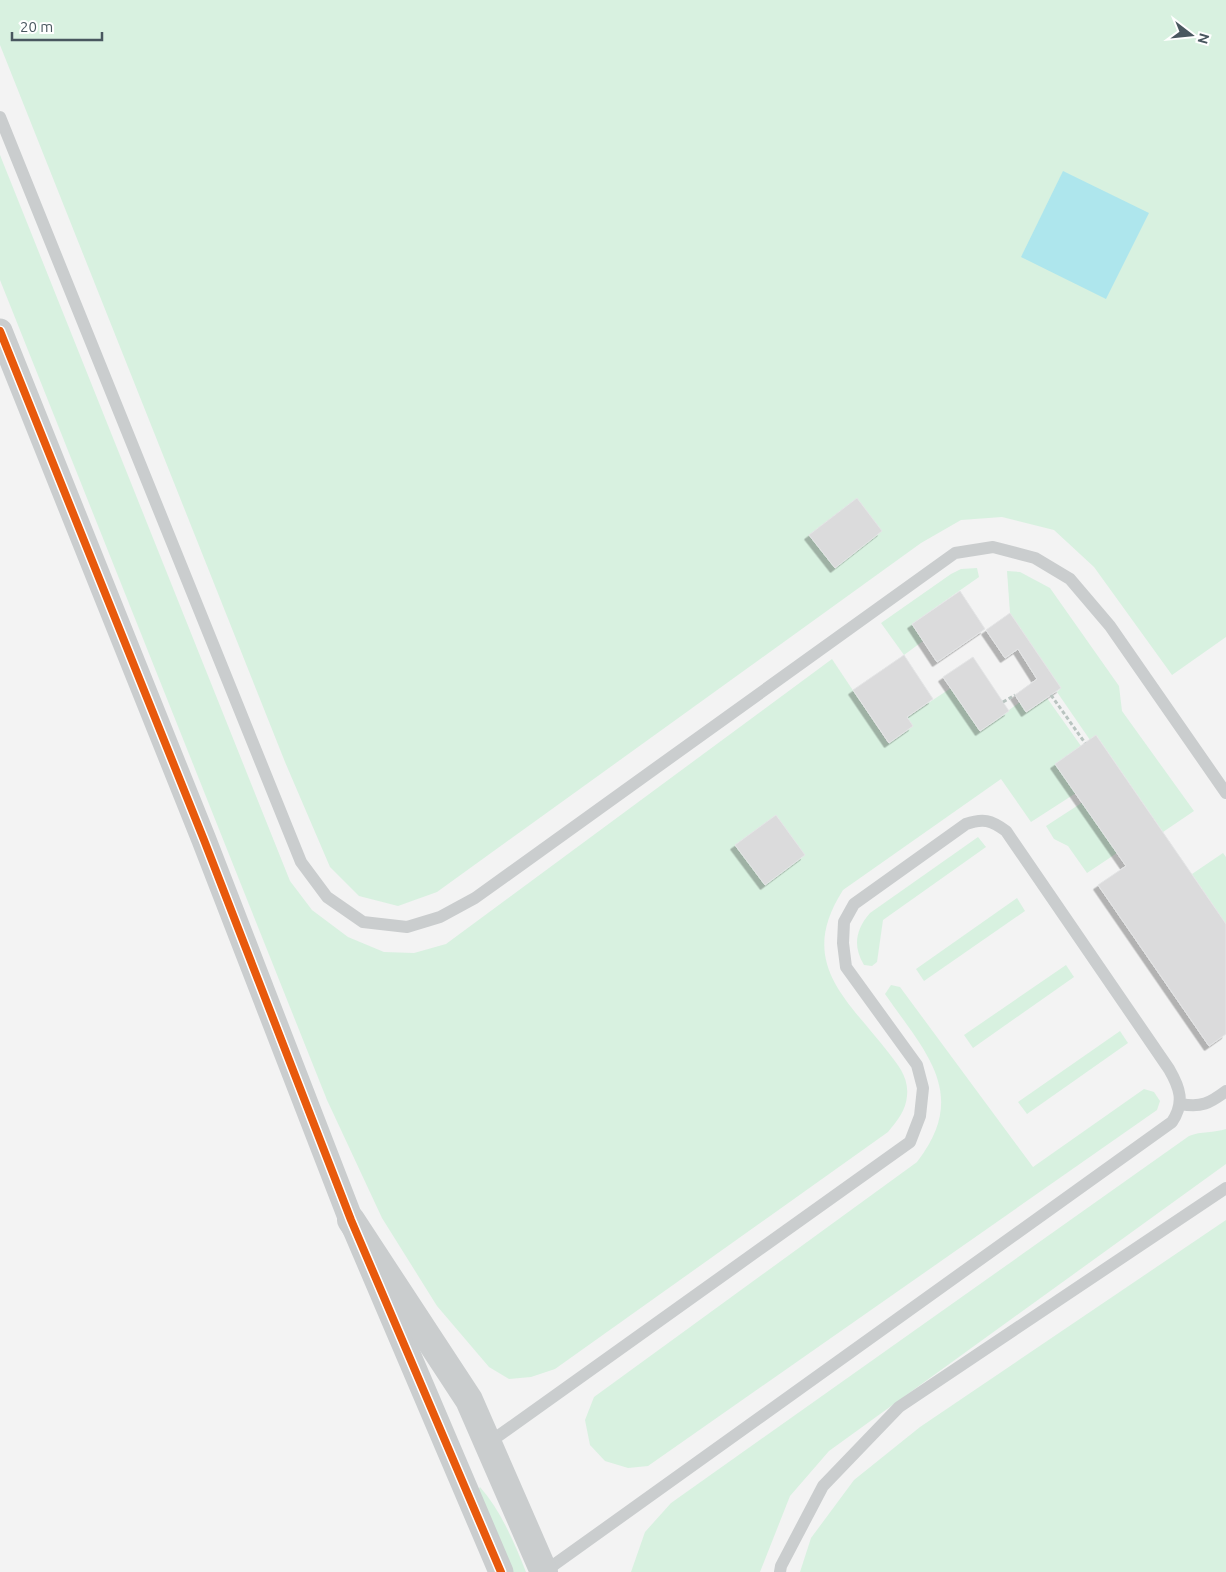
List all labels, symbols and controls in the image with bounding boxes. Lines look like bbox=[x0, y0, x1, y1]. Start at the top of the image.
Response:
scale bar bbox=[12, 10, 102, 42]
north arrow bbox=[1166, 10, 1216, 60]
text: 20 m bbox=[20, 18, 53, 35]
text: N bbox=[1194, 31, 1213, 46]

